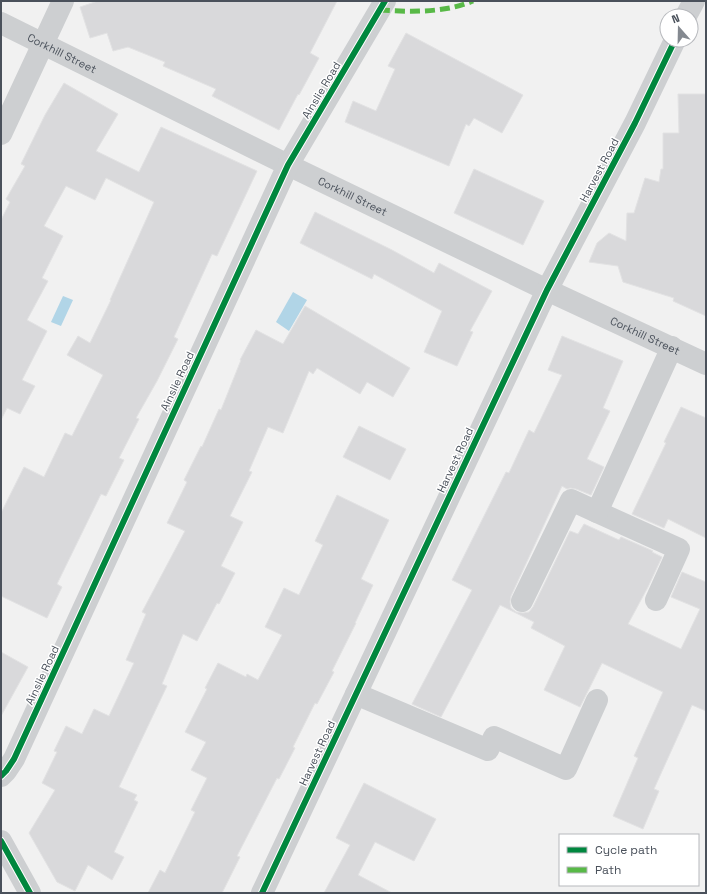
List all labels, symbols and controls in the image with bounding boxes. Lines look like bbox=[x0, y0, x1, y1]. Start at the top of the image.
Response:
north arrow bbox=[659, 8, 699, 48]
text: N bbox=[670, 11, 681, 26]
street label: Corkhill Street bbox=[25, 30, 99, 76]
street label: Ainslie Road bbox=[299, 59, 343, 121]
street label: Harvest Road bbox=[576, 136, 622, 204]
street label: Corkhill Street bbox=[316, 174, 390, 219]
street label: Corkhill Street bbox=[608, 313, 682, 358]
street label: Ainslie Road bbox=[157, 349, 197, 413]
street label: Harvest Road bbox=[434, 425, 476, 495]
street label: Ainslie Road bbox=[22, 643, 62, 707]
street label: Harvest Road bbox=[296, 718, 338, 788]
legend bbox=[559, 834, 699, 886]
text: Cycle path bbox=[595, 842, 657, 858]
text: Path bbox=[595, 862, 621, 878]

